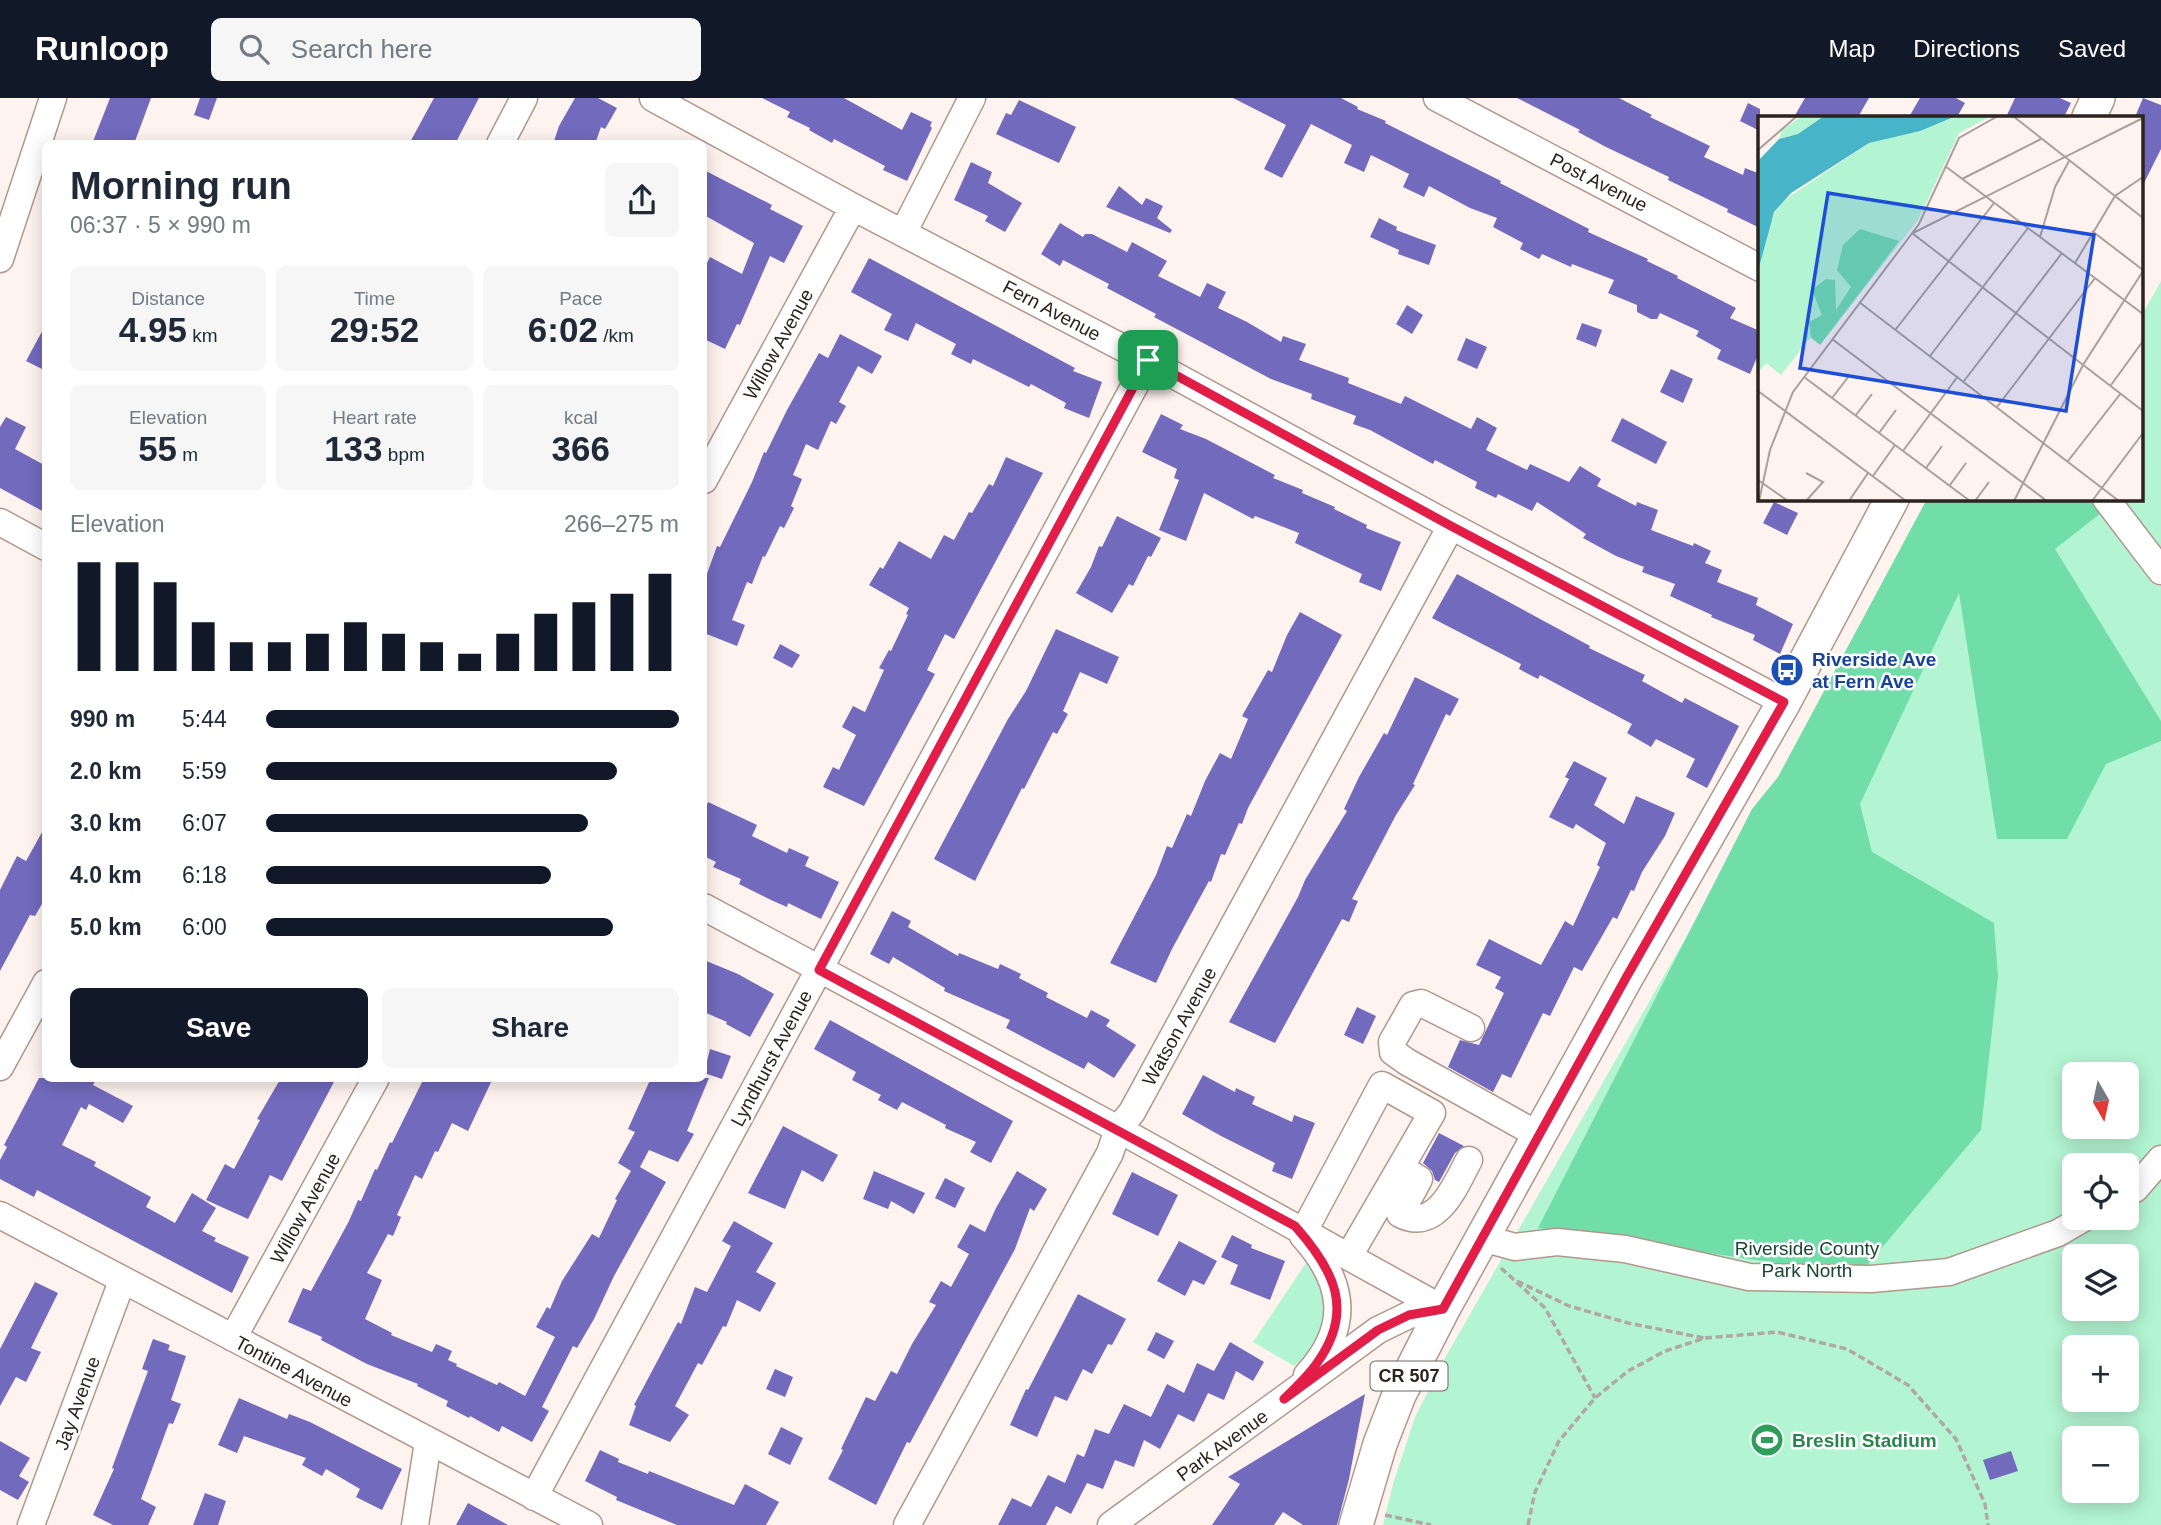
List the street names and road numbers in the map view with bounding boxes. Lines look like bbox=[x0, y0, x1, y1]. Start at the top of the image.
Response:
street label: Post Avenue bbox=[1547, 149, 1651, 216]
street label: Fern Avenue bbox=[999, 276, 1104, 345]
street label: Willow Avenue bbox=[739, 285, 817, 403]
street label: Watson Avenue bbox=[1138, 963, 1221, 1089]
street label: Lyndhurst Avenue bbox=[727, 987, 816, 1130]
street label: Willow Avenue bbox=[266, 1149, 344, 1267]
street label: Tontine Avenue bbox=[232, 1332, 356, 1411]
street label: Jay Avenue bbox=[51, 1354, 104, 1453]
road number: CR 507 bbox=[1370, 1362, 1448, 1391]
street label: Park Avenue bbox=[1173, 1405, 1272, 1485]

